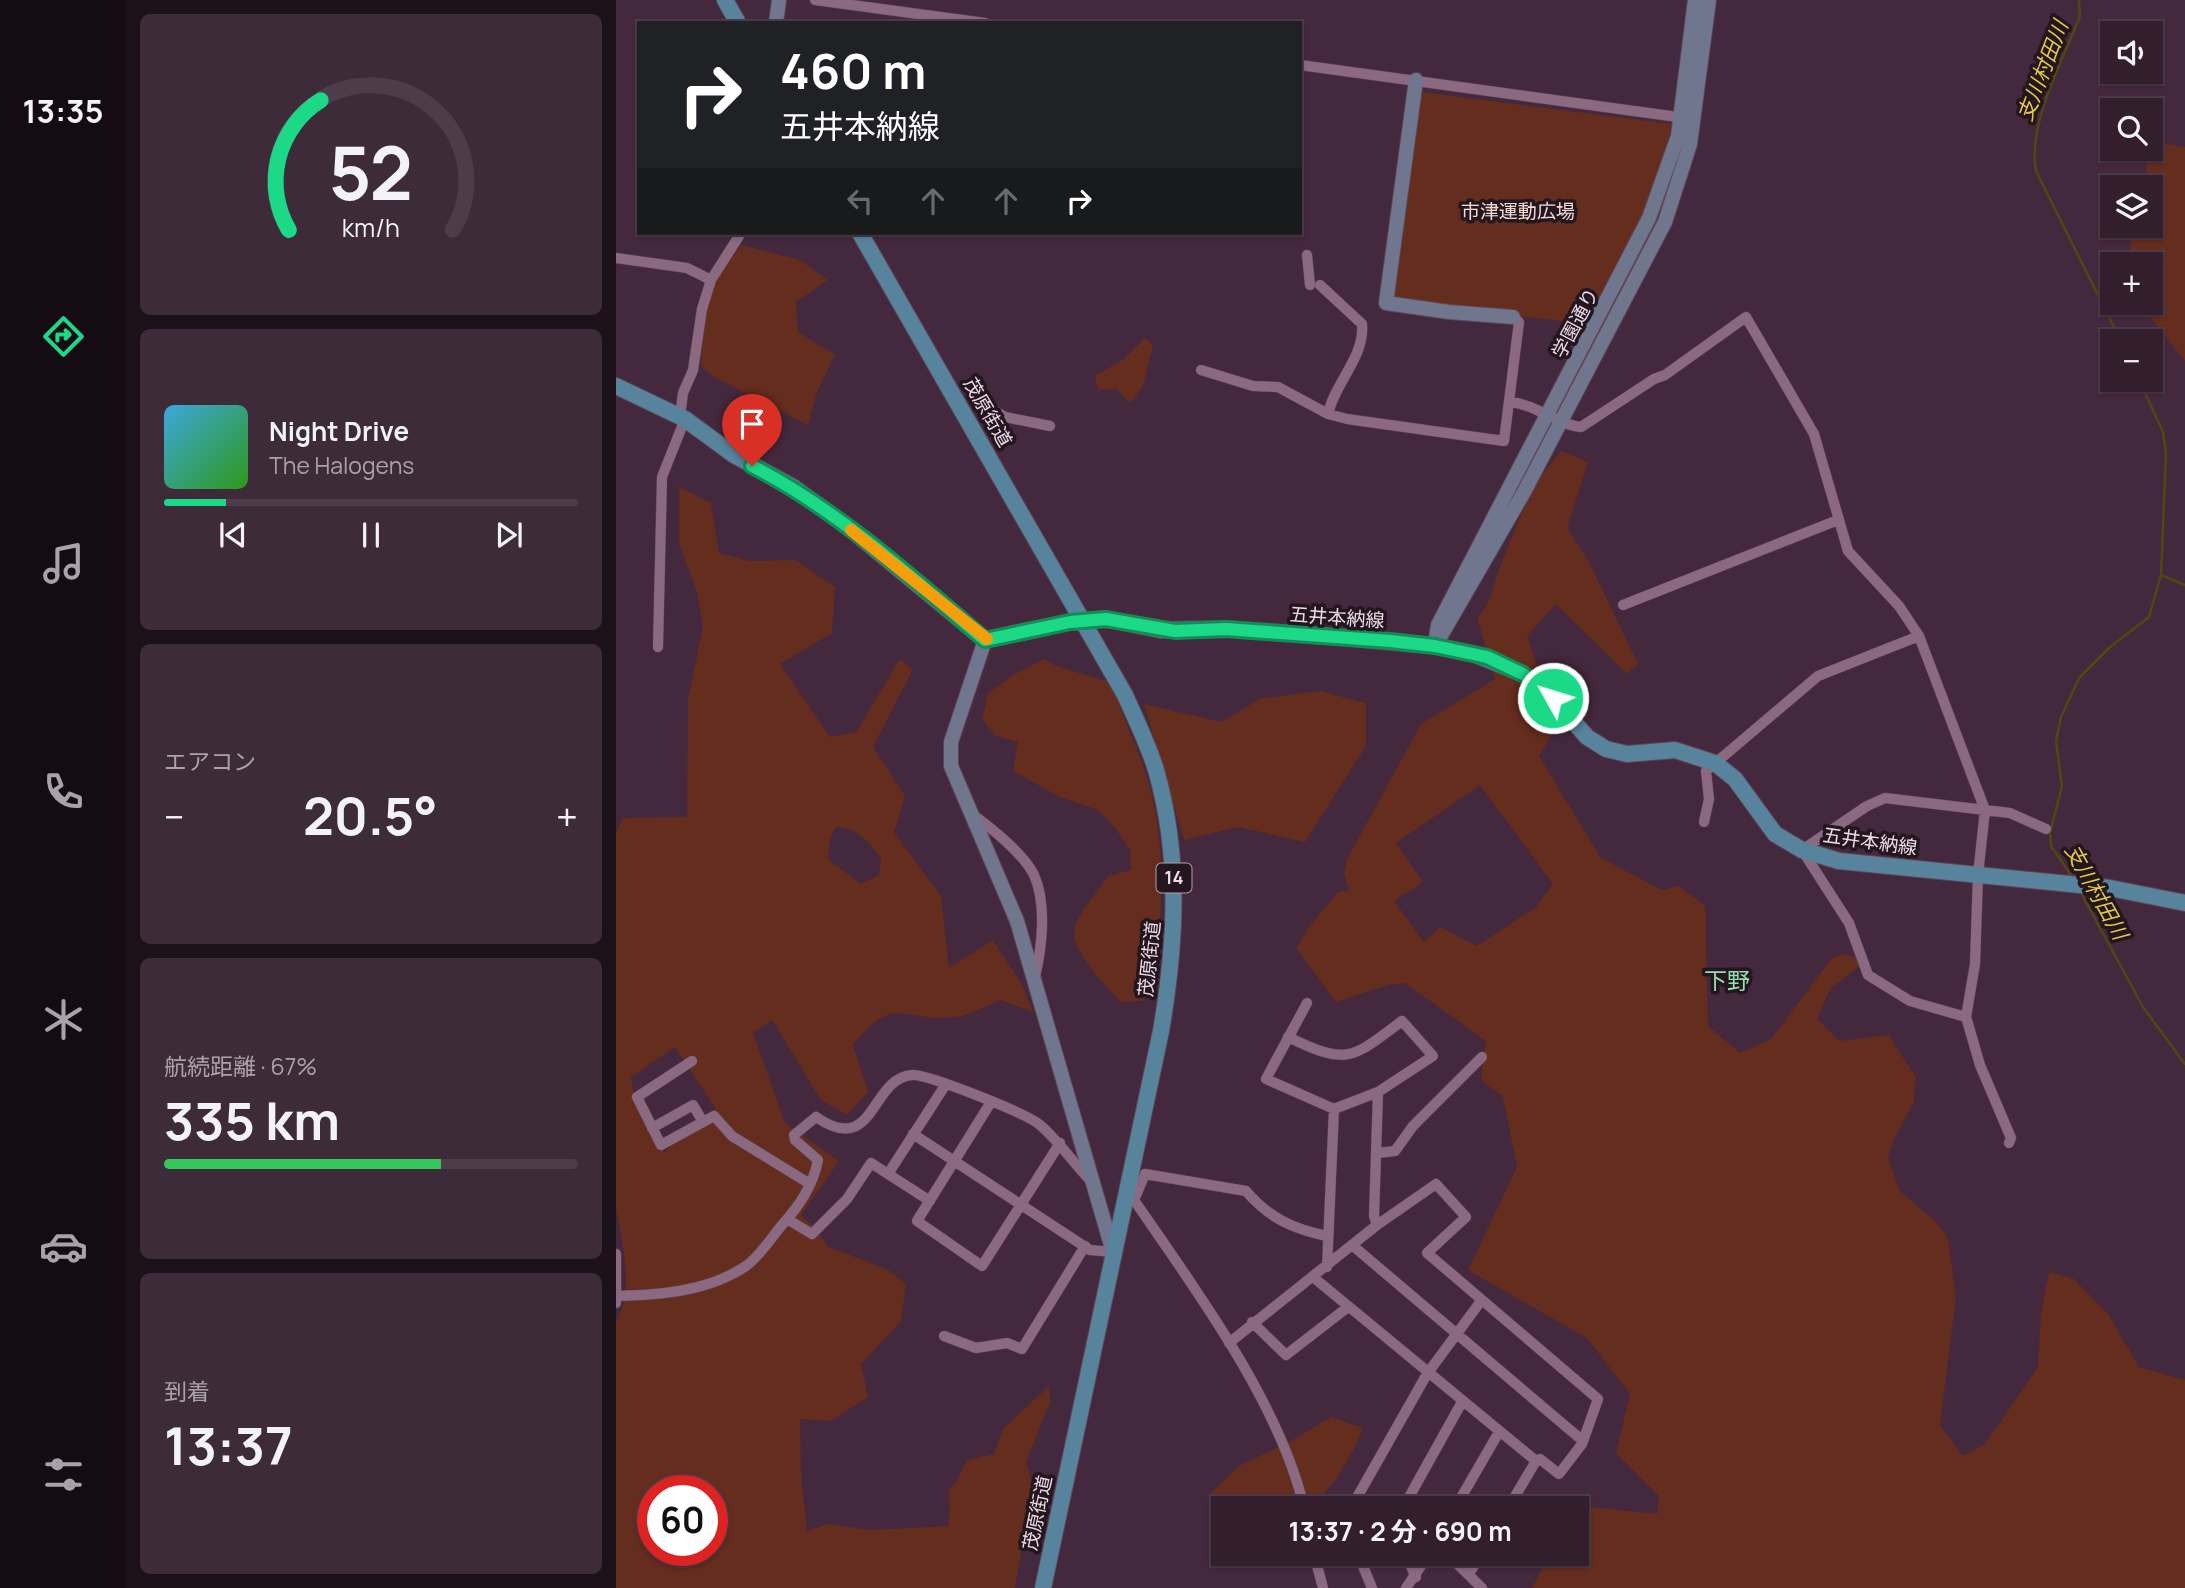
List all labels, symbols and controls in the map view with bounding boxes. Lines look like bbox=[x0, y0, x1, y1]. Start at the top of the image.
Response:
water label: 支川村田川 bbox=[2010, 15, 2075, 125]
map controls bbox=[2100, 21, 2163, 392]
button: sound bbox=[2100, 21, 2163, 84]
text: 460 m bbox=[780, 37, 926, 104]
icon: right bbox=[665, 49, 756, 140]
text: 13:35 bbox=[23, 89, 103, 133]
button: search bbox=[2100, 98, 2163, 161]
text: 五井本納線 bbox=[780, 104, 940, 148]
text: 52 bbox=[329, 123, 413, 223]
button: layers bbox=[2100, 175, 2163, 238]
icon: left bbox=[841, 182, 879, 220]
icon: ahead bbox=[914, 182, 952, 220]
icon: ahead bbox=[987, 182, 1025, 220]
icon: right bbox=[1060, 182, 1098, 220]
park label: 市津運動広場 bbox=[1461, 198, 1575, 224]
text: km/h bbox=[342, 210, 400, 245]
button: + bbox=[2100, 252, 2163, 315]
street label: 学園通り bbox=[1546, 283, 1604, 363]
icon: directions bbox=[39, 312, 88, 361]
button: − bbox=[2100, 329, 2163, 392]
street label: 茂原街道 bbox=[958, 373, 1018, 451]
pin bbox=[722, 394, 782, 466]
icon: arrive bbox=[733, 405, 771, 443]
text: Night Drive bbox=[269, 413, 409, 449]
text: The Halogens bbox=[269, 449, 414, 481]
icon: previous bbox=[214, 516, 252, 554]
icon: pause bbox=[352, 516, 390, 554]
icon: next bbox=[490, 516, 528, 554]
icon: music bbox=[39, 539, 88, 588]
street label: 五井本納線 bbox=[1289, 601, 1385, 633]
position arrow bbox=[1516, 661, 1590, 735]
text: エアコン bbox=[164, 745, 256, 777]
icon: phone bbox=[39, 767, 88, 816]
text: 20.5° bbox=[303, 780, 438, 851]
text: − bbox=[164, 790, 185, 842]
text: + bbox=[556, 790, 578, 842]
street label: 五井本納線 bbox=[1821, 822, 1919, 860]
water label: 支川村田川 bbox=[2059, 839, 2136, 946]
road number: 14 bbox=[1156, 864, 1192, 892]
street label: 茂原街道 bbox=[1132, 920, 1166, 998]
district label: 下野 bbox=[1704, 964, 1750, 996]
icon: climate bbox=[39, 995, 88, 1044]
text: 航続距離 · 67% bbox=[164, 1050, 317, 1082]
text: 335 km bbox=[164, 1085, 340, 1156]
icon: car bbox=[39, 1222, 88, 1271]
text: 到着 bbox=[164, 1375, 210, 1407]
text: 13:37 bbox=[164, 1410, 293, 1481]
icon: filters bbox=[39, 1450, 88, 1499]
street label: 茂原街道 bbox=[1016, 1473, 1058, 1553]
speed limit sign: 60 bbox=[637, 1475, 728, 1566]
text: 13:37 · 2 分 · 690 m bbox=[1288, 1513, 1512, 1549]

